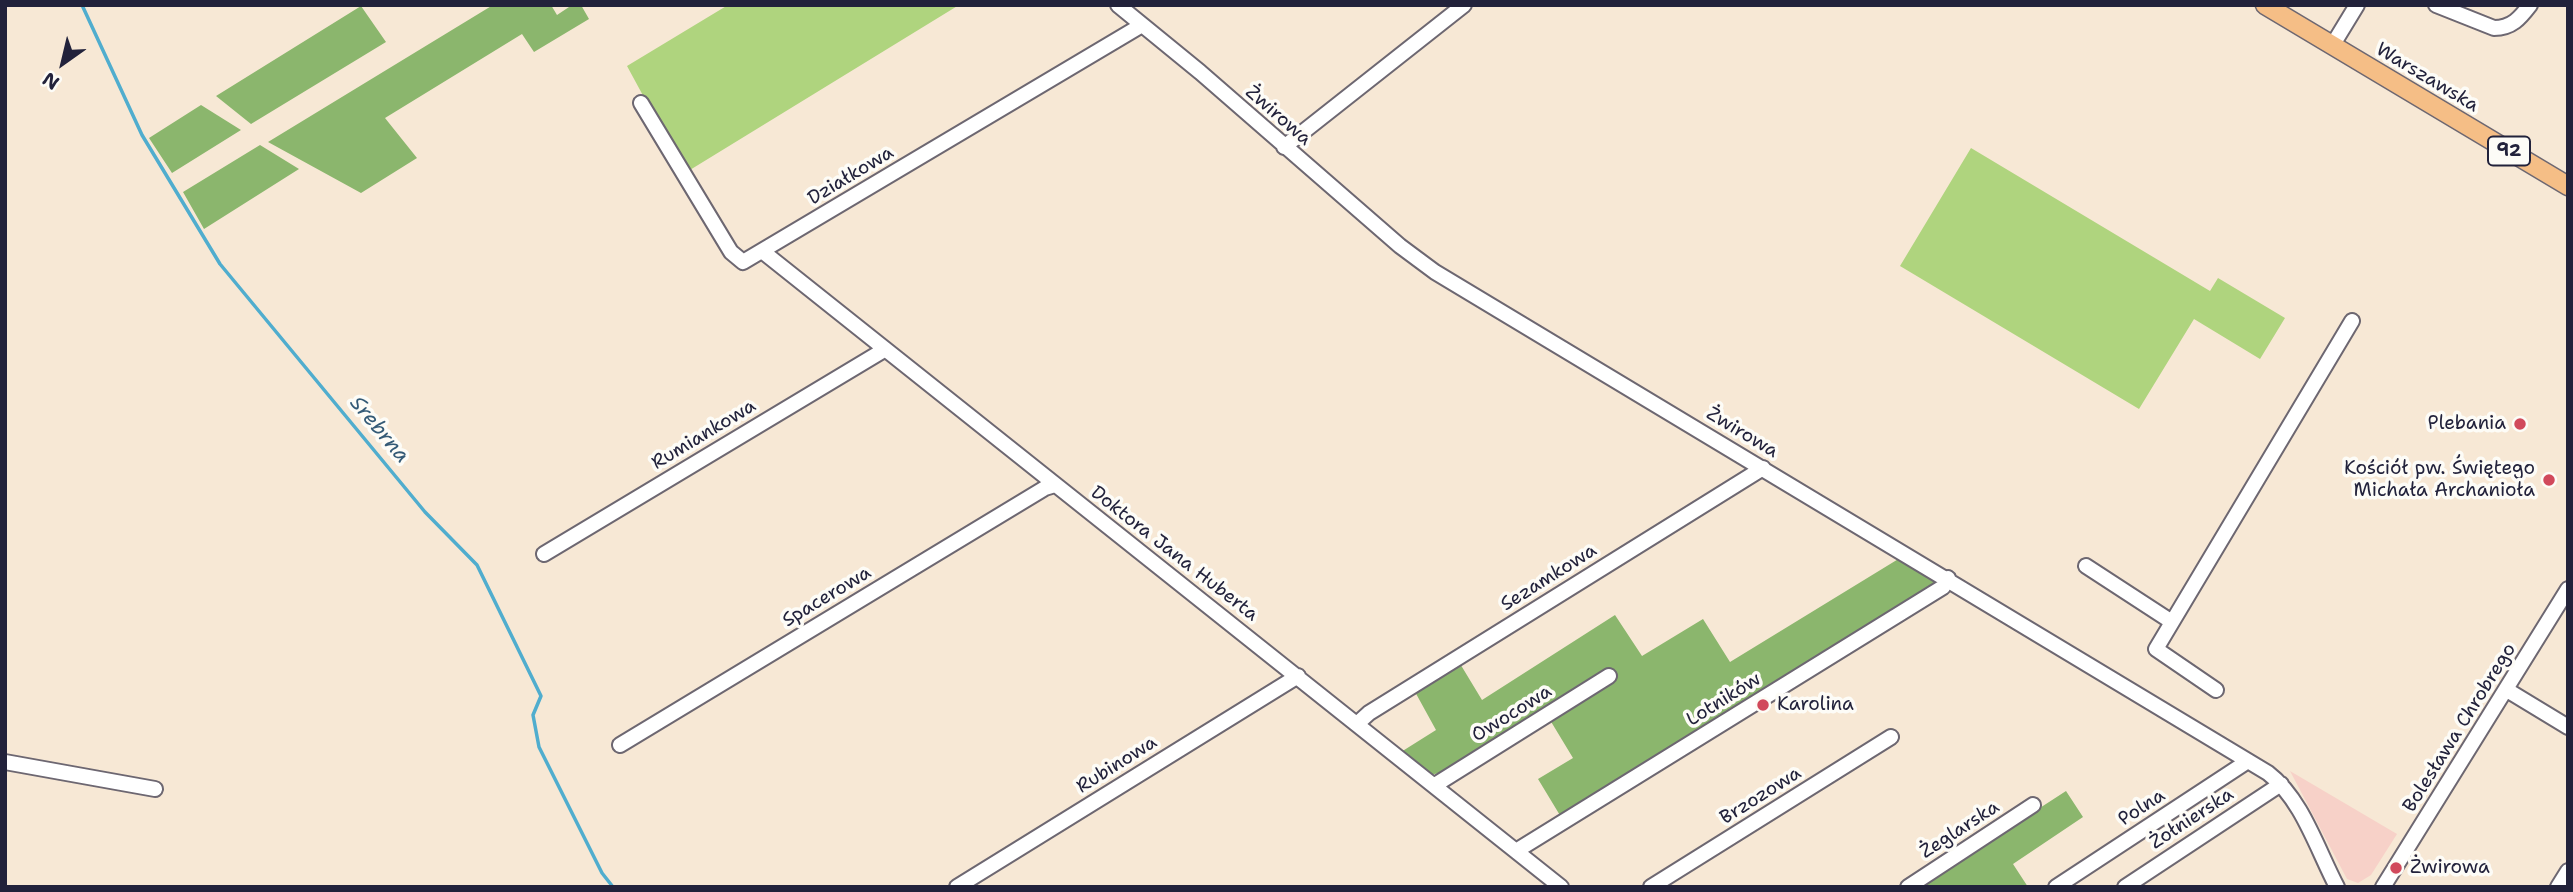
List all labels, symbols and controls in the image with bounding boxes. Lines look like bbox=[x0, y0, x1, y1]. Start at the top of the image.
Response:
north arrow bbox=[28, 28, 98, 98]
street label: Warszawska bbox=[2371, 38, 2483, 118]
text: N bbox=[38, 66, 64, 95]
street label: Żwirowa bbox=[1240, 81, 1316, 151]
road number: 92 bbox=[2488, 136, 2530, 166]
street label: Działkowa bbox=[804, 142, 898, 210]
water label: Srebrna bbox=[344, 391, 414, 469]
street label: Rumiankowa bbox=[648, 395, 760, 475]
street label: Żwirowa bbox=[1702, 403, 1782, 463]
place label: Plebania bbox=[2428, 413, 2506, 435]
marker: Plebania bbox=[2512, 416, 2528, 432]
place label: Kościół pw. Świętego Michała Archanioła bbox=[2344, 458, 2535, 502]
marker: Kościół pw. Świętego Michała Archanioła bbox=[2541, 472, 2557, 488]
street label: Doktora Jana Huberta bbox=[1086, 482, 1262, 626]
street label: Sezamkowa bbox=[1497, 539, 1601, 617]
street label: Spacerowa bbox=[778, 562, 876, 632]
street label: Bolesława Chrobrego bbox=[2399, 639, 2521, 817]
street label: Lotników bbox=[1683, 668, 1765, 732]
street label: Owocowa bbox=[1468, 680, 1556, 748]
place label: Karolina bbox=[1777, 694, 1854, 716]
marker: Karolina bbox=[1755, 697, 1771, 713]
street label: Rubinowa bbox=[1073, 731, 1161, 799]
street label: Brzozowa bbox=[1716, 762, 1806, 830]
street label: Żołnierska bbox=[2146, 783, 2238, 855]
street label: Polna bbox=[2114, 785, 2170, 831]
street label: Żeglarska bbox=[1916, 796, 2004, 864]
place label: Żwirowa bbox=[2410, 857, 2490, 879]
marker: Żwirowa bbox=[2388, 860, 2404, 876]

